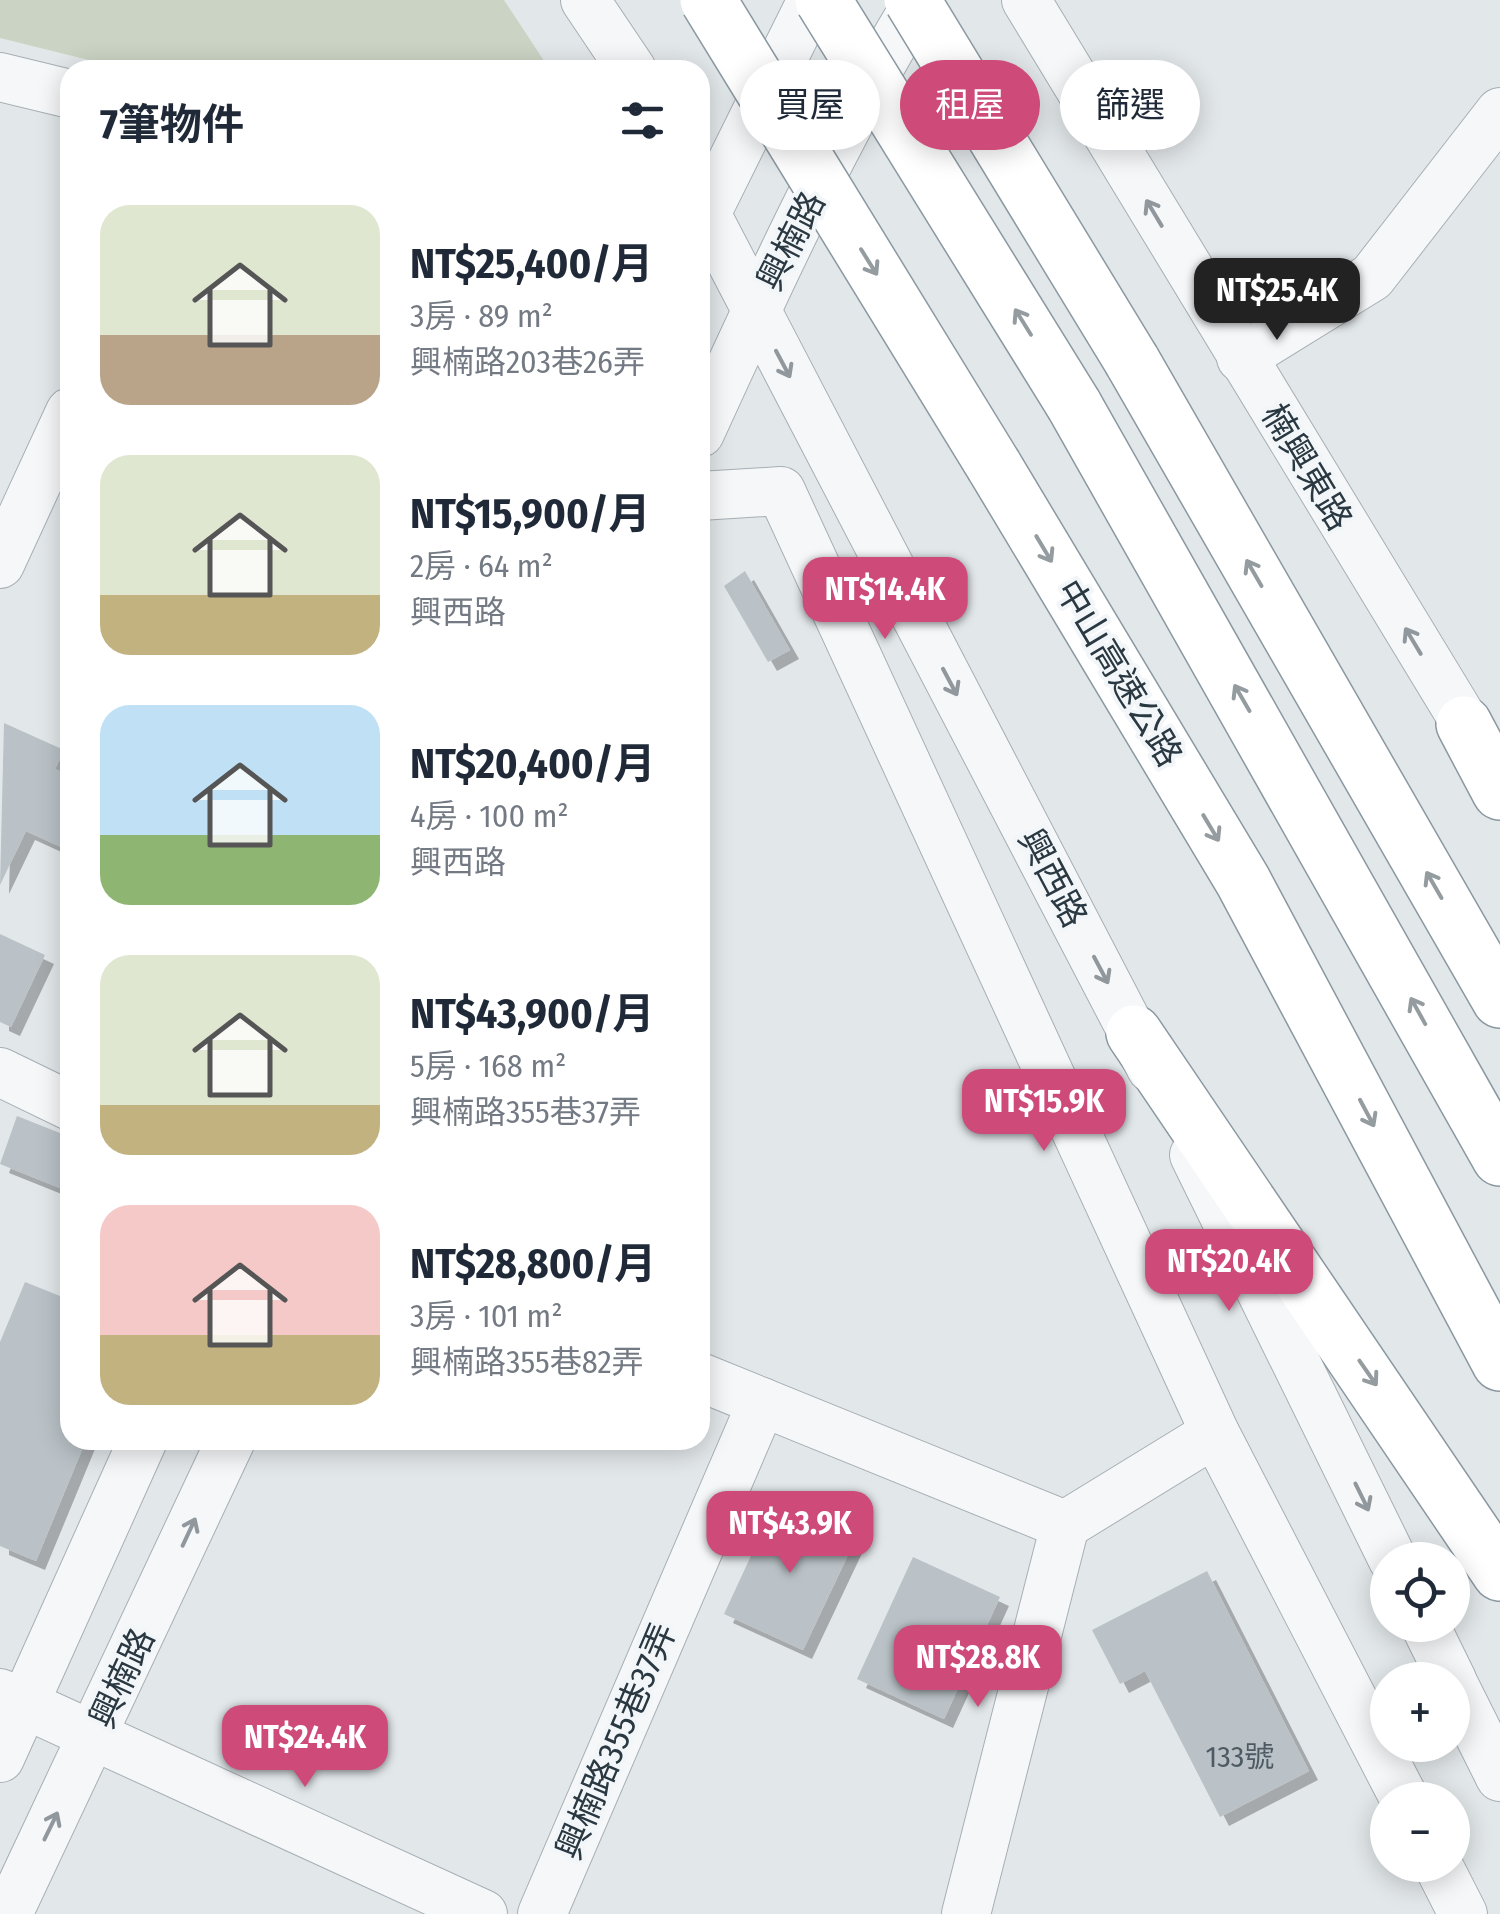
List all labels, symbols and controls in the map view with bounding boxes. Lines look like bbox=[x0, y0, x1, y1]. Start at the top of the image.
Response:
chip: 買屋 bbox=[740, 60, 880, 150]
chip: 租屋 bbox=[900, 60, 1040, 150]
chip: 篩選 bbox=[1060, 60, 1200, 150]
icon: filters bbox=[615, 93, 670, 148]
text: 7筆物件 bbox=[100, 100, 244, 150]
street label: 興楠路 bbox=[748, 185, 834, 297]
one-way arrow bbox=[1144, 199, 1164, 228]
text: NT$25,400/月 bbox=[410, 239, 653, 289]
icon: home bbox=[180, 245, 300, 365]
one-way arrow bbox=[859, 247, 879, 276]
pin: NT$25.4K bbox=[1174, 258, 1380, 343]
text: NT$25.4K bbox=[1216, 271, 1338, 309]
text: 3房 · 89 m² bbox=[410, 297, 553, 335]
one-way arrow bbox=[1013, 308, 1033, 337]
text: 興楠路203巷26弄 bbox=[410, 343, 645, 381]
one-way arrow bbox=[774, 348, 793, 378]
street label: 楠興東路 bbox=[1253, 396, 1361, 538]
text: NT$15,900/月 bbox=[410, 489, 651, 539]
icon: home bbox=[180, 495, 300, 615]
one-way arrow bbox=[1034, 534, 1054, 563]
text: 2房 · 64 m² bbox=[410, 547, 553, 585]
pin: NT$14.4K bbox=[782, 557, 988, 642]
one-way arrow bbox=[1244, 559, 1264, 588]
text: NT$14.4K bbox=[825, 570, 945, 608]
street label: 中山高速公路 bbox=[1047, 572, 1191, 774]
text: 興西路 bbox=[410, 593, 506, 631]
one-way arrow bbox=[1403, 627, 1423, 655]
one-way arrow bbox=[941, 667, 960, 697]
one-way arrow bbox=[1231, 684, 1251, 713]
text: NT$20,400/月 bbox=[410, 739, 655, 789]
icon: home bbox=[180, 745, 300, 865]
text: 4房 · 100 m² bbox=[410, 797, 569, 835]
one-way arrow bbox=[1201, 813, 1221, 842]
street label: 興西路 bbox=[1010, 822, 1096, 934]
text: 興西路 bbox=[410, 843, 506, 881]
one-way arrow bbox=[1424, 871, 1444, 900]
one-way arrow bbox=[1092, 955, 1111, 985]
text: NT$43,900/月 bbox=[410, 989, 655, 1039]
icon: home bbox=[180, 995, 300, 1115]
one-way arrow bbox=[1408, 997, 1428, 1027]
text: 5房 · 168 m² bbox=[410, 1047, 566, 1085]
pin: NT$15.9K bbox=[941, 1069, 1147, 1154]
text: NT$15.9K bbox=[984, 1082, 1104, 1120]
text: 興楠路355巷37弄 bbox=[410, 1093, 641, 1131]
one-way arrow bbox=[1358, 1098, 1377, 1127]
pin: NT$20.4K bbox=[1126, 1229, 1332, 1314]
text: NT$28,800/月 bbox=[410, 1239, 656, 1289]
text: NT$20.4K bbox=[1167, 1242, 1291, 1280]
icon: home bbox=[180, 1245, 300, 1365]
text: 3房 · 101 m² bbox=[410, 1297, 563, 1335]
text: 興楠路355巷82弄 bbox=[410, 1343, 644, 1381]
one-way arrow bbox=[1357, 1358, 1378, 1386]
one-way arrow bbox=[1354, 1482, 1373, 1512]
pin: NT$43.9K bbox=[687, 1491, 893, 1576]
text: NT$43.9K bbox=[728, 1504, 852, 1542]
one-way arrow bbox=[181, 1517, 199, 1548]
map controls bbox=[1370, 1542, 1470, 1882]
button: locate bbox=[1370, 1542, 1470, 1642]
street label: 興楠路355巷37弄 bbox=[547, 1617, 685, 1865]
street label: 興楠路 bbox=[81, 1622, 163, 1734]
pin: NT$28.8K bbox=[875, 1625, 1081, 1710]
text: NT$28.8K bbox=[916, 1638, 1040, 1676]
button: + bbox=[1370, 1662, 1470, 1762]
pin: NT$24.4K bbox=[202, 1705, 408, 1790]
text: NT$24.4K bbox=[244, 1718, 366, 1756]
house number: 133號 bbox=[1206, 1739, 1274, 1775]
button: − bbox=[1370, 1782, 1470, 1882]
one-way arrow bbox=[42, 1812, 61, 1842]

